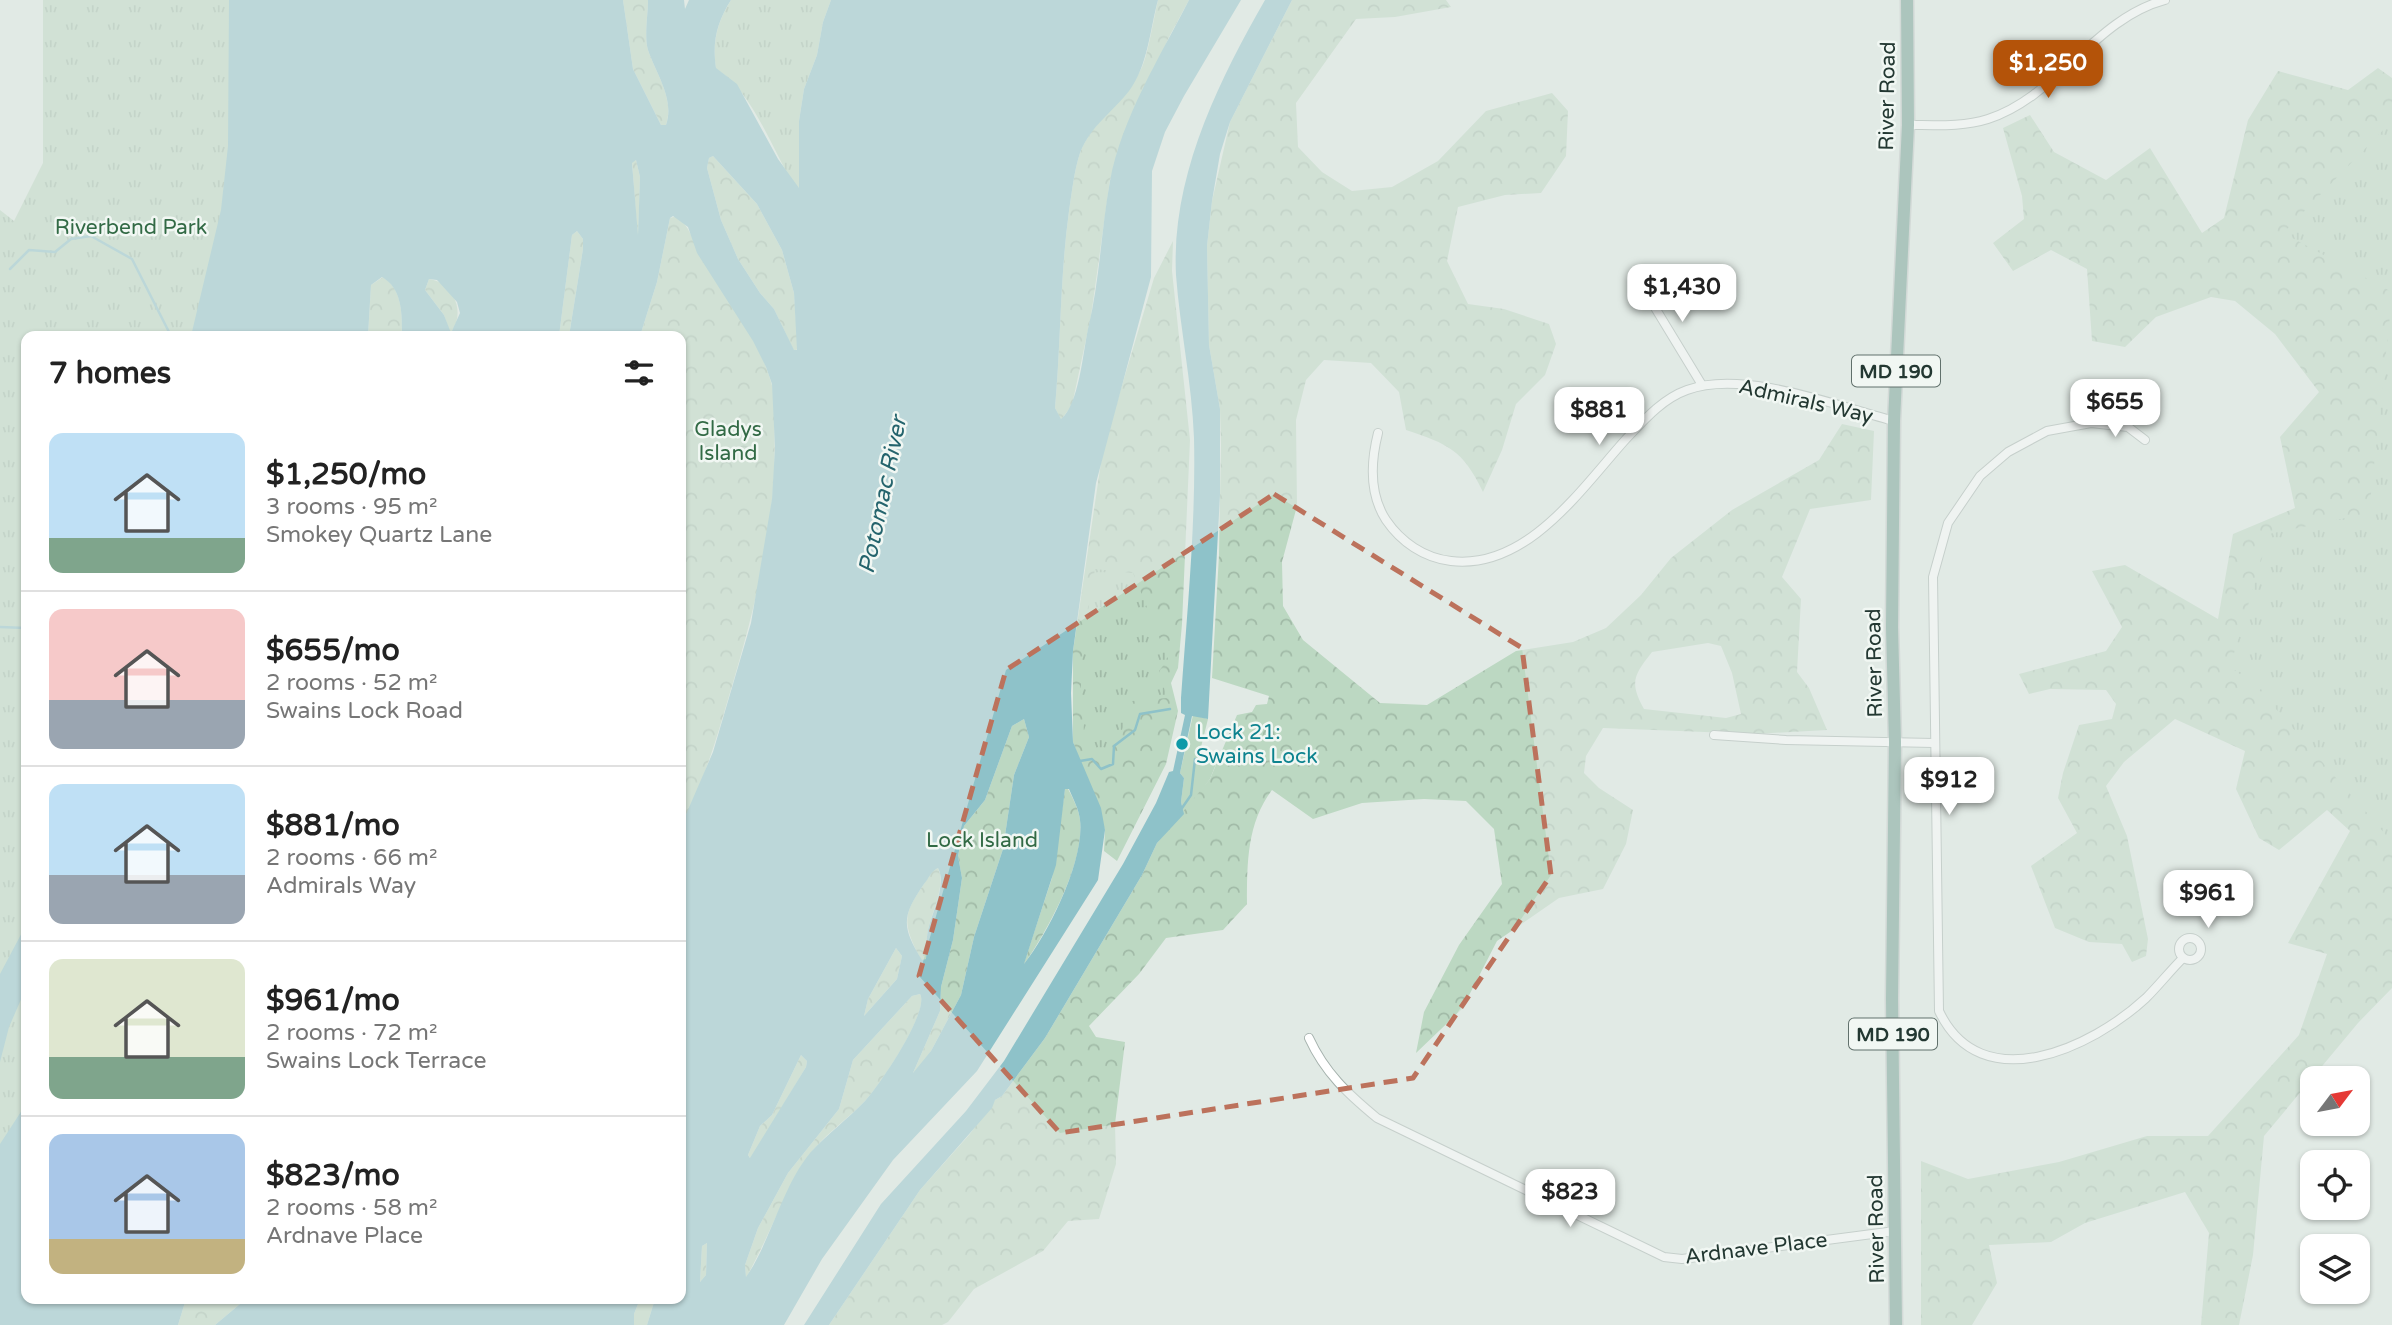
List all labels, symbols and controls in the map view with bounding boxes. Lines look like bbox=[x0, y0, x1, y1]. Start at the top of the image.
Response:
street label: River Road bbox=[1874, 41, 1901, 151]
pin: $1,250 bbox=[1991, 41, 2105, 100]
text: $1,250 bbox=[2009, 49, 2087, 77]
park label: Riverbend Park bbox=[55, 215, 207, 240]
pin: $1,430 bbox=[1625, 264, 1739, 324]
text: $1,430 bbox=[1643, 273, 1721, 301]
icon: filters bbox=[620, 354, 658, 392]
text: 7 homes bbox=[49, 355, 171, 392]
road number: MD 190 bbox=[1852, 356, 1940, 386]
street label: Admirals Way bbox=[1736, 374, 1875, 429]
pin: $655 bbox=[2074, 380, 2156, 439]
pin: $881 bbox=[1558, 388, 1640, 447]
text: $655 bbox=[2086, 388, 2144, 416]
text: $881 bbox=[1570, 396, 1628, 424]
water label: Potomac River bbox=[853, 411, 914, 576]
park label: Gladys Island bbox=[694, 417, 762, 466]
text: $1,250/mo bbox=[266, 456, 426, 493]
icon: home bbox=[105, 461, 189, 545]
text: 3 rooms · 95 m² bbox=[266, 493, 437, 521]
text: Smokey Quartz Lane bbox=[266, 521, 492, 549]
street label: River Road bbox=[1861, 608, 1888, 718]
text: $655/mo bbox=[266, 632, 400, 669]
icon: home bbox=[105, 637, 189, 721]
text: 2 rooms · 52 m² bbox=[266, 669, 437, 697]
text: Swains Lock Road bbox=[266, 697, 463, 725]
place label: Lock 21: Swains Lock bbox=[1196, 720, 1318, 769]
marker: Lock 21: Swains Lock bbox=[1174, 736, 1190, 752]
pin: $912 bbox=[1908, 758, 1990, 817]
text: $912 bbox=[1920, 766, 1978, 794]
text: $881/mo bbox=[266, 807, 400, 844]
icon: home bbox=[105, 812, 189, 896]
park label: Lock Island bbox=[926, 828, 1038, 853]
text: 2 rooms · 66 m² bbox=[266, 844, 437, 872]
pin: $961 bbox=[2167, 870, 2249, 930]
text: Admirals Way bbox=[266, 872, 416, 900]
text: $961 bbox=[2179, 879, 2237, 907]
text: $961/mo bbox=[266, 982, 400, 1019]
icon: home bbox=[105, 987, 189, 1071]
road number: MD 190 bbox=[1849, 1018, 1937, 1050]
text: 2 rooms · 72 m² bbox=[266, 1019, 437, 1047]
text: Swains Lock Terrace bbox=[266, 1047, 486, 1075]
north arrow bbox=[2300, 1066, 2370, 1136]
map controls bbox=[2300, 1066, 2370, 1304]
button: locate bbox=[2300, 1150, 2370, 1220]
text: $823/mo bbox=[266, 1157, 400, 1194]
icon: home bbox=[105, 1162, 189, 1246]
pin: $823 bbox=[1529, 1170, 1611, 1229]
street label: River Road bbox=[1863, 1174, 1890, 1284]
text: $823 bbox=[1541, 1178, 1599, 1206]
text: 2 rooms · 58 m² bbox=[266, 1194, 437, 1222]
text: Ardnave Place bbox=[266, 1222, 423, 1250]
street label: Ardnave Place bbox=[1683, 1227, 1829, 1270]
button: layers bbox=[2300, 1234, 2370, 1304]

